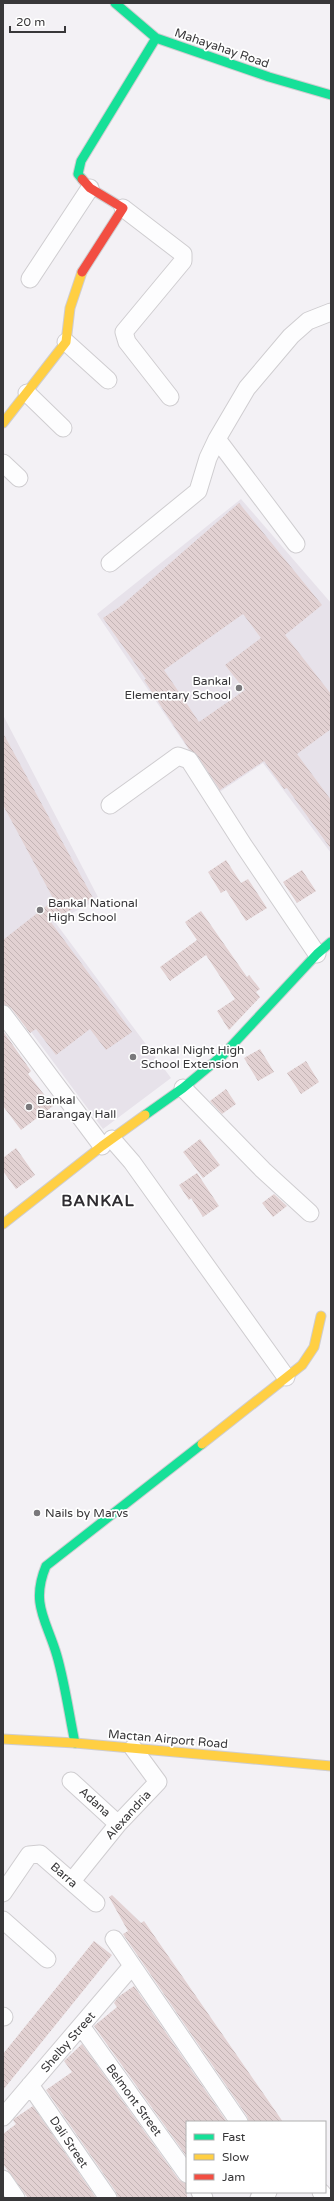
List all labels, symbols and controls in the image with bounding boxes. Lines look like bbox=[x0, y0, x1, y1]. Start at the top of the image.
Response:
scale bar bbox=[10, 8, 65, 34]
text: 20 m bbox=[16, 15, 45, 29]
street label: Mahayahay Road bbox=[173, 25, 271, 71]
place label: Bankal Elementary School bbox=[124, 674, 231, 702]
marker: Bankal Elementary School bbox=[234, 683, 244, 693]
place label: Bankal National High School bbox=[48, 896, 138, 924]
marker: Bankal National High School bbox=[35, 905, 45, 915]
place label: Bankal Night High School Extension bbox=[141, 1043, 244, 1071]
marker: Bankal Night High School Extension bbox=[128, 1052, 138, 1062]
place label: Bankal Barangay Hall bbox=[37, 1093, 116, 1121]
marker: Bankal Barangay Hall bbox=[24, 1102, 34, 1112]
district label: BANKAL bbox=[61, 1191, 135, 1211]
place label: Nails by Marvs bbox=[45, 1506, 129, 1520]
marker: Nails by Marvs bbox=[32, 1508, 42, 1518]
street label: Mactan Airport Road bbox=[107, 1727, 229, 1751]
street label: Adana bbox=[76, 1784, 114, 1820]
street label: Alexandria bbox=[102, 1788, 154, 1842]
street label: Barra bbox=[48, 1860, 80, 1890]
street label: Shelby Street bbox=[38, 2009, 98, 2075]
street label: Belmont Street bbox=[103, 2061, 165, 2139]
street label: Dali Street bbox=[47, 2114, 92, 2171]
legend bbox=[186, 2121, 326, 2193]
text: Fast bbox=[222, 2130, 246, 2144]
text: Slow bbox=[222, 2150, 249, 2164]
text: Jam bbox=[222, 2170, 245, 2184]

